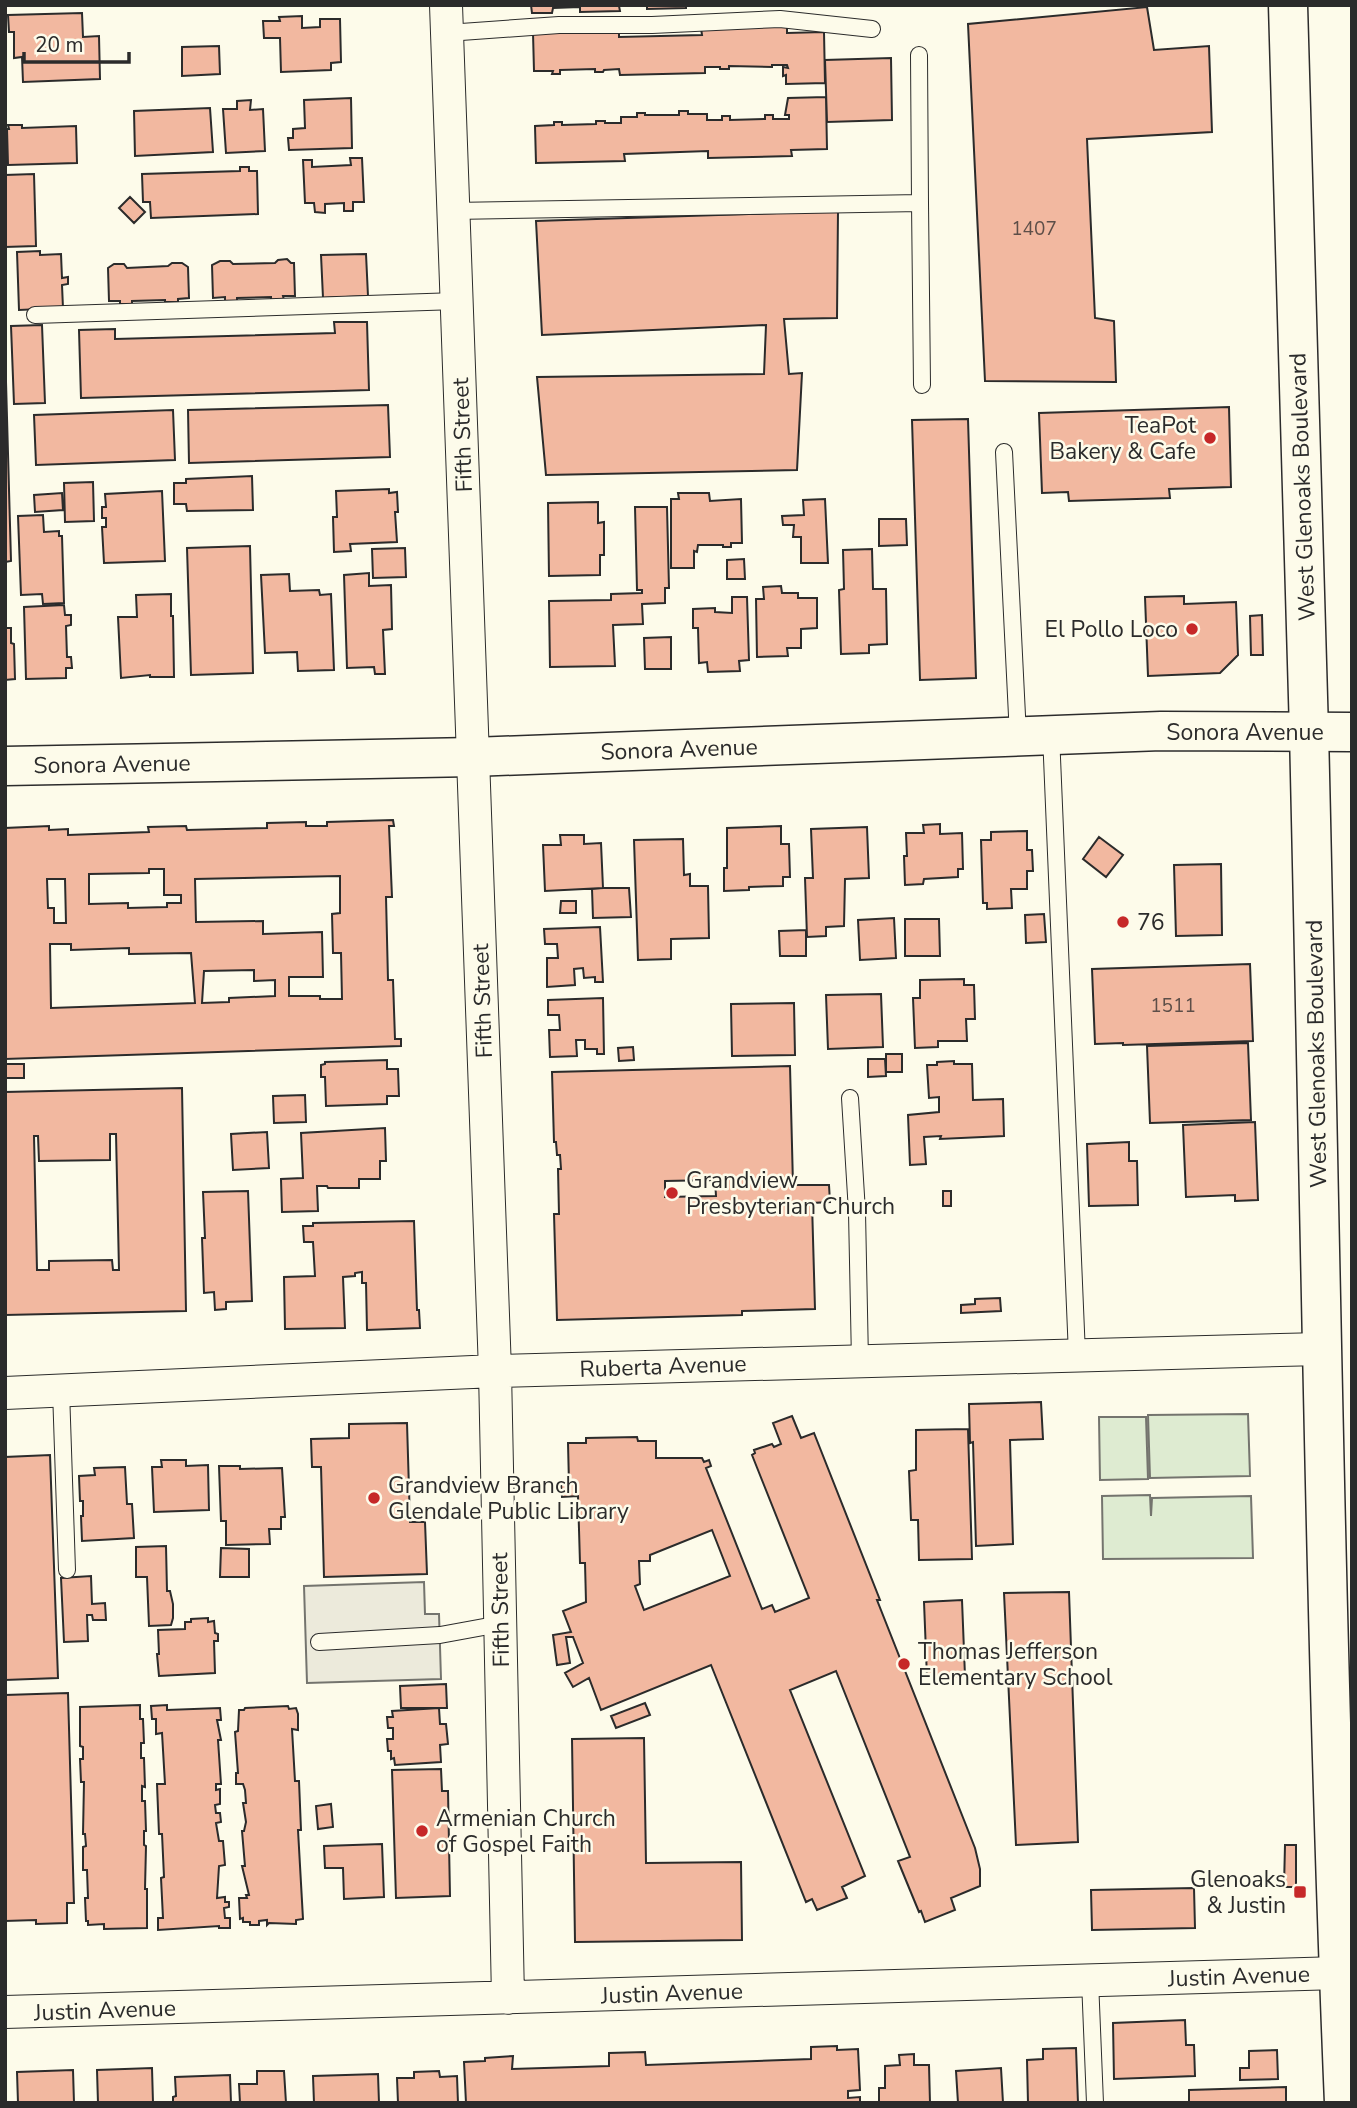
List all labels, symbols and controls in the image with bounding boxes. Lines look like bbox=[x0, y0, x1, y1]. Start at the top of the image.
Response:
scale bar bbox=[24, 21, 130, 65]
text: 20 m bbox=[35, 31, 84, 59]
house number: 1407 bbox=[1011, 216, 1057, 242]
street label: West Glenoaks Boulevard bbox=[1282, 352, 1323, 622]
street label: Fifth Street bbox=[445, 376, 480, 493]
place label: TeaPot Bakery & Cafe bbox=[1049, 410, 1197, 467]
marker: TeaPot Bakery & Cafe bbox=[1202, 430, 1218, 446]
place label: El Pollo Loco bbox=[1044, 614, 1178, 645]
marker: El Pollo Loco bbox=[1184, 621, 1200, 637]
street label: Sonora Avenue bbox=[1166, 717, 1324, 748]
street label: Sonora Avenue bbox=[600, 731, 758, 768]
street label: Sonora Avenue bbox=[33, 748, 191, 781]
place label: 76 bbox=[1137, 907, 1165, 938]
marker: 76 bbox=[1115, 914, 1131, 930]
street label: West Glenoaks Boulevard bbox=[1299, 920, 1334, 1188]
street label: Fifth Street bbox=[465, 942, 500, 1059]
house number: 1511 bbox=[1150, 993, 1196, 1019]
place label: Grandview Presbyterian Church bbox=[686, 1165, 895, 1222]
marker: Grandview Presbyterian Church bbox=[664, 1185, 680, 1201]
street label: Ruberta Avenue bbox=[579, 1348, 747, 1385]
place label: Grandview Branch Glendale Public Library bbox=[388, 1470, 629, 1527]
marker: Grandview Branch Glendale Public Library bbox=[366, 1490, 382, 1506]
street label: Fifth Street bbox=[484, 1551, 517, 1668]
place label: Thomas Jefferson Elementary School bbox=[918, 1636, 1113, 1693]
marker: Thomas Jefferson Elementary School bbox=[896, 1656, 912, 1672]
place label: Armenian Church of Gospel Faith bbox=[436, 1803, 616, 1860]
marker: Armenian Church of Gospel Faith bbox=[414, 1823, 430, 1839]
place label: Glenoaks & Justin bbox=[1190, 1864, 1286, 1921]
marker: Glenoaks & Justin bbox=[1292, 1884, 1308, 1900]
street label: Justin Avenue bbox=[1167, 1959, 1310, 1995]
street label: Justin Avenue bbox=[600, 1976, 743, 2012]
street label: Justin Avenue bbox=[33, 1993, 176, 2029]

